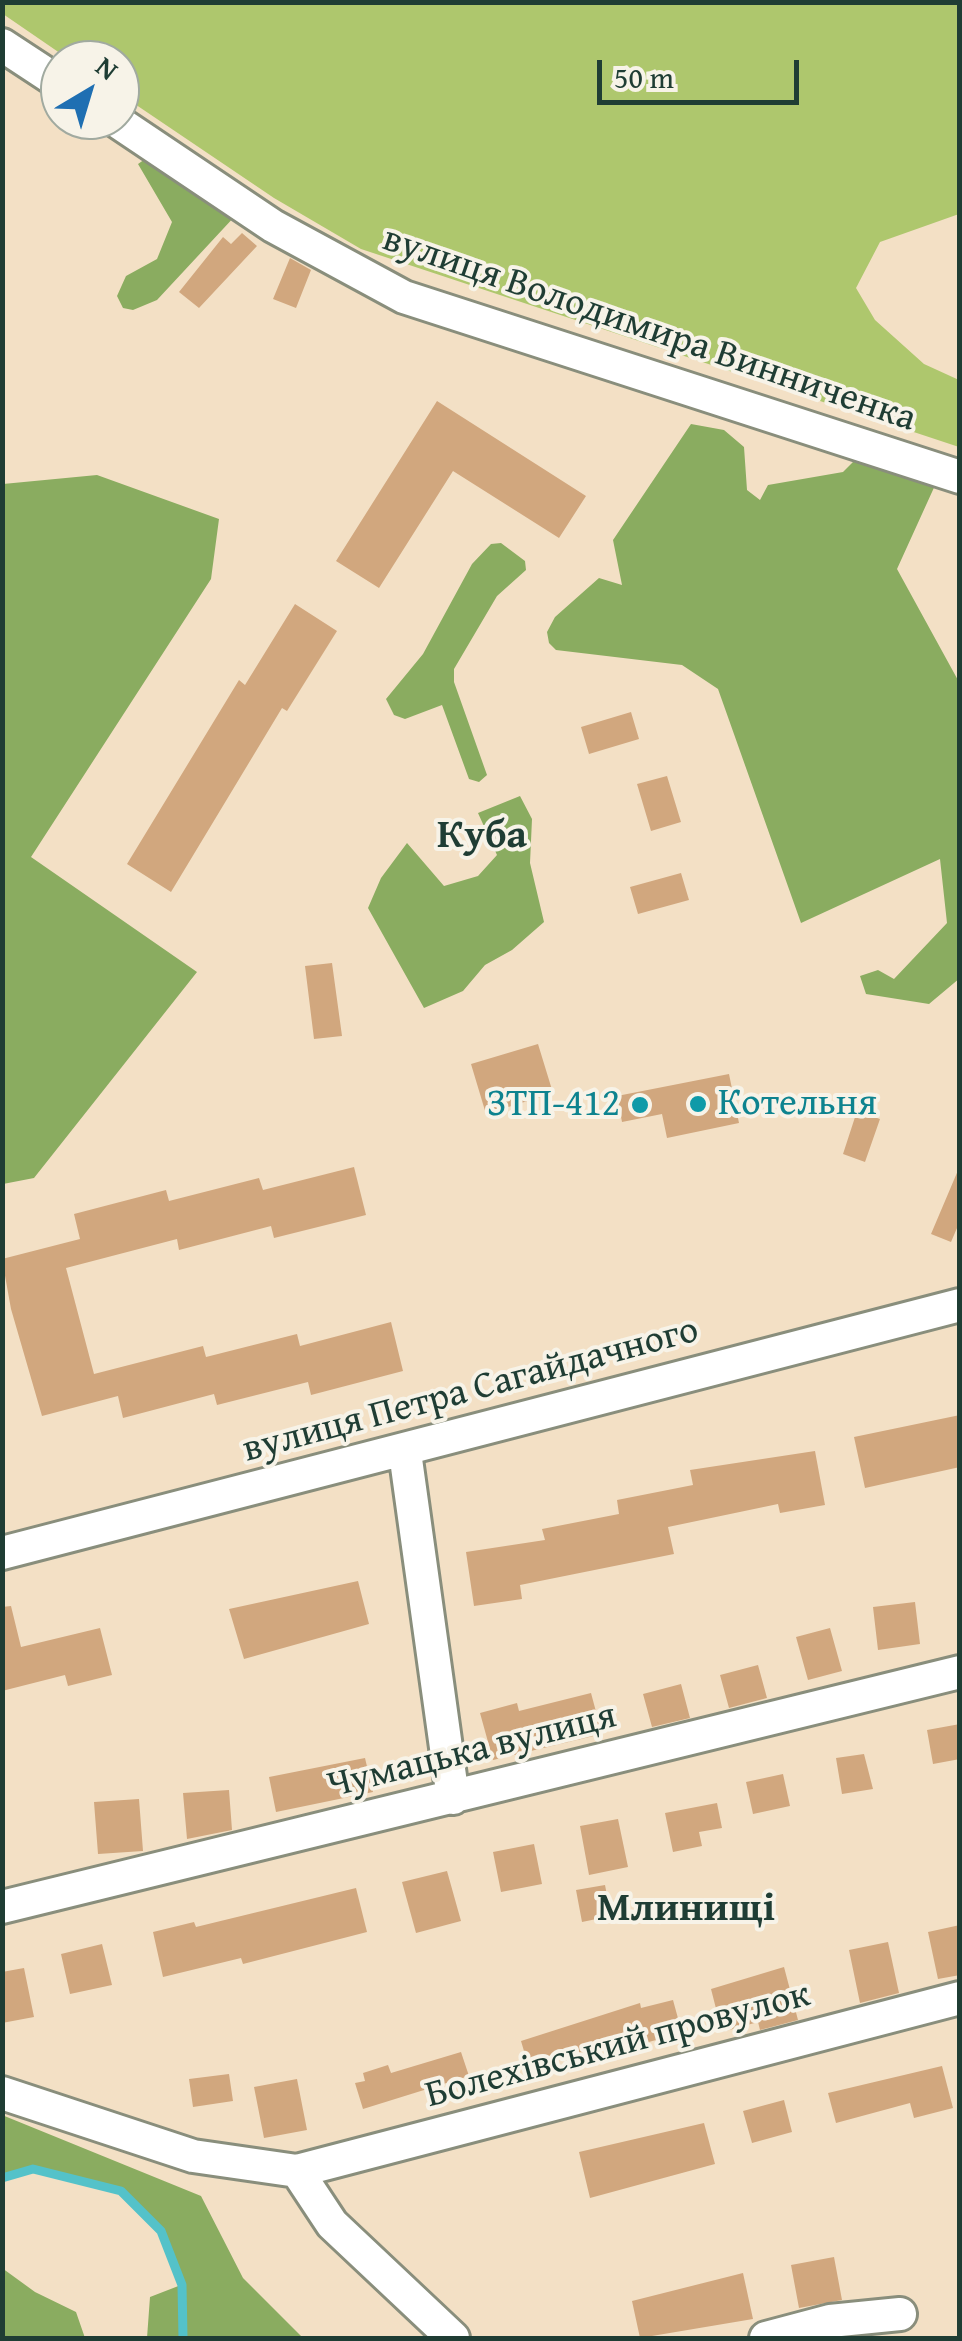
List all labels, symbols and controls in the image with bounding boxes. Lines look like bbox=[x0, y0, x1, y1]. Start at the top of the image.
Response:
north arrow bbox=[40, 40, 140, 140]
scale bar bbox=[602, 40, 804, 102]
text: N bbox=[88, 46, 128, 89]
text: 50 m bbox=[614, 55, 674, 99]
street label: вулиця Володимира Винниченка bbox=[376, 217, 922, 443]
district label: Куба bbox=[437, 813, 527, 861]
place label: Котельня bbox=[718, 1081, 877, 1127]
place label: ЗТП-412 bbox=[487, 1082, 620, 1128]
marker: Котельня bbox=[687, 1093, 709, 1115]
marker: ЗТП-412 bbox=[629, 1094, 651, 1116]
street label: вулиця Петра Сагайдачного bbox=[238, 1308, 704, 1474]
street label: Чумацька вулиця bbox=[323, 1694, 621, 1810]
district label: Млинищі bbox=[597, 1886, 775, 1934]
street label: Болехівський провулок bbox=[421, 1973, 815, 2119]

